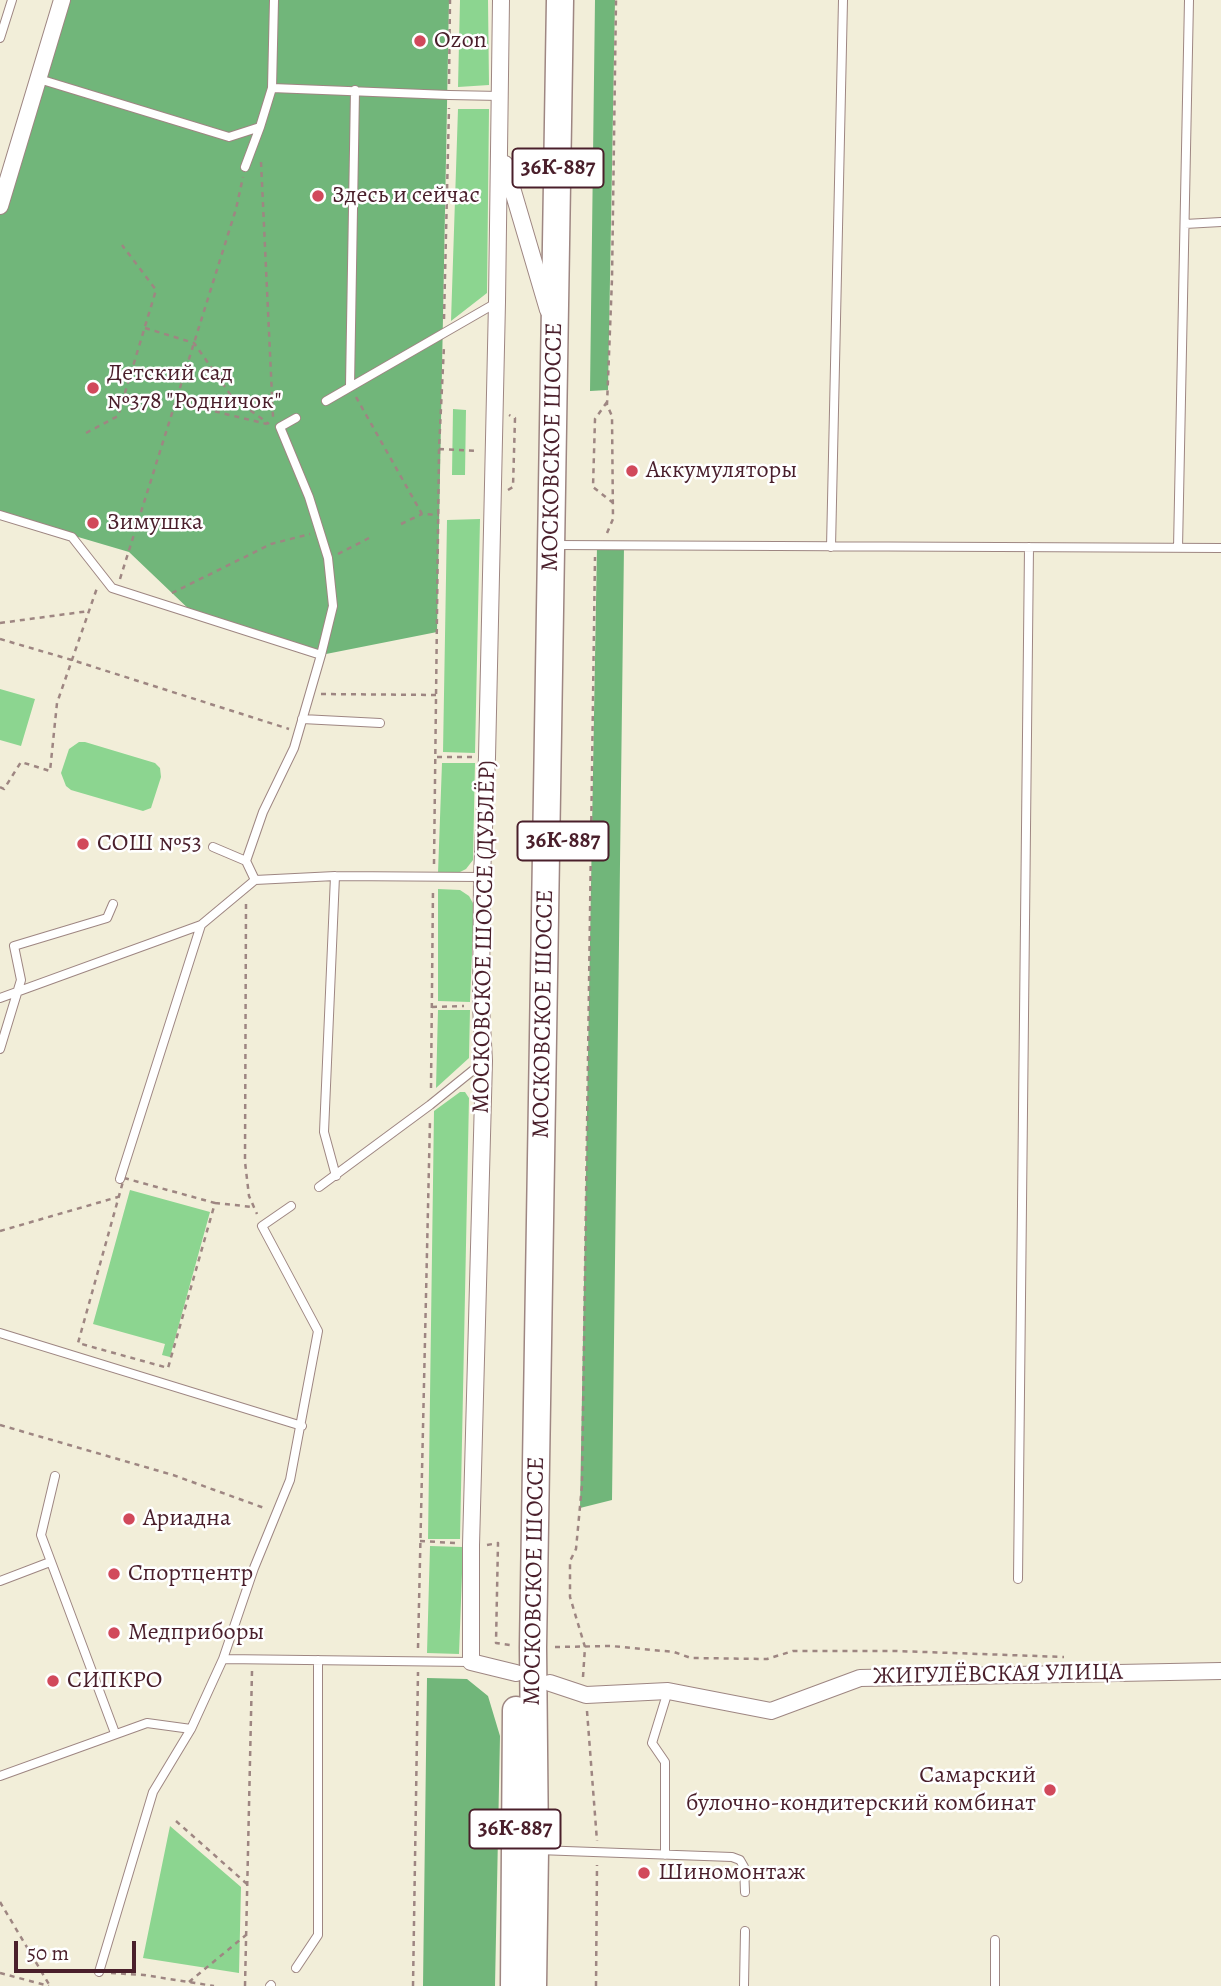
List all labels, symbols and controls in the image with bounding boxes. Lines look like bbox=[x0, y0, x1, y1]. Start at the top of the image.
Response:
place label: Ozon bbox=[434, 27, 487, 55]
marker: Ozon bbox=[412, 33, 428, 49]
road number: 36К-887 bbox=[512, 148, 604, 188]
place label: Здесь и сейчас bbox=[332, 182, 480, 210]
marker: Здесь и сейчас bbox=[310, 188, 326, 204]
street label: МОСКОВСКОЕ ШОССЕ bbox=[536, 322, 570, 572]
place label: Детский сад №378 "Родничок" bbox=[107, 360, 282, 416]
marker: Детский сад №378 "Родничок" bbox=[85, 380, 101, 396]
place label: Аккумуляторы bbox=[646, 457, 797, 485]
marker: Аккумуляторы bbox=[624, 463, 640, 479]
place label: Зимушка bbox=[107, 509, 203, 537]
marker: Зимушка bbox=[85, 515, 101, 531]
street label: МОСКОВСКОЕ ШОССЕ (ДУБЛЁР) bbox=[468, 760, 502, 1114]
road number: 36К-887 bbox=[518, 821, 608, 860]
place label: СОШ №53 bbox=[97, 830, 202, 858]
marker: СОШ №53 bbox=[75, 836, 91, 852]
street label: МОСКОВСКОЕ ШОССЕ bbox=[527, 889, 561, 1139]
street label: МОСКОВСКОЕ ШОССЕ bbox=[518, 1456, 552, 1706]
place label: Ариадна bbox=[143, 1505, 231, 1533]
marker: Ариадна bbox=[121, 1511, 137, 1527]
place label: Спортцентр bbox=[128, 1560, 253, 1588]
marker: Спортцентр bbox=[106, 1566, 122, 1582]
place label: Медприборы bbox=[128, 1619, 264, 1647]
marker: Медприборы bbox=[106, 1625, 122, 1641]
street label: ЖИГУЛЁВСКАЯ УЛИЦА bbox=[873, 1658, 1123, 1692]
place label: СИПКРО bbox=[67, 1667, 162, 1695]
marker: СИПКРО bbox=[45, 1673, 61, 1689]
place label: Самарский булочно-кондитерский комбинат bbox=[686, 1762, 1036, 1818]
marker: Самарский булочно-кондитерский комбинат bbox=[1042, 1782, 1058, 1798]
road number: 36К-887 bbox=[470, 1810, 560, 1848]
place label: Шиномонтаж bbox=[658, 1859, 805, 1887]
marker: Шиномонтаж bbox=[636, 1865, 652, 1881]
scale bar bbox=[18, 1926, 140, 1970]
text: 50 m bbox=[27, 1939, 69, 1967]

